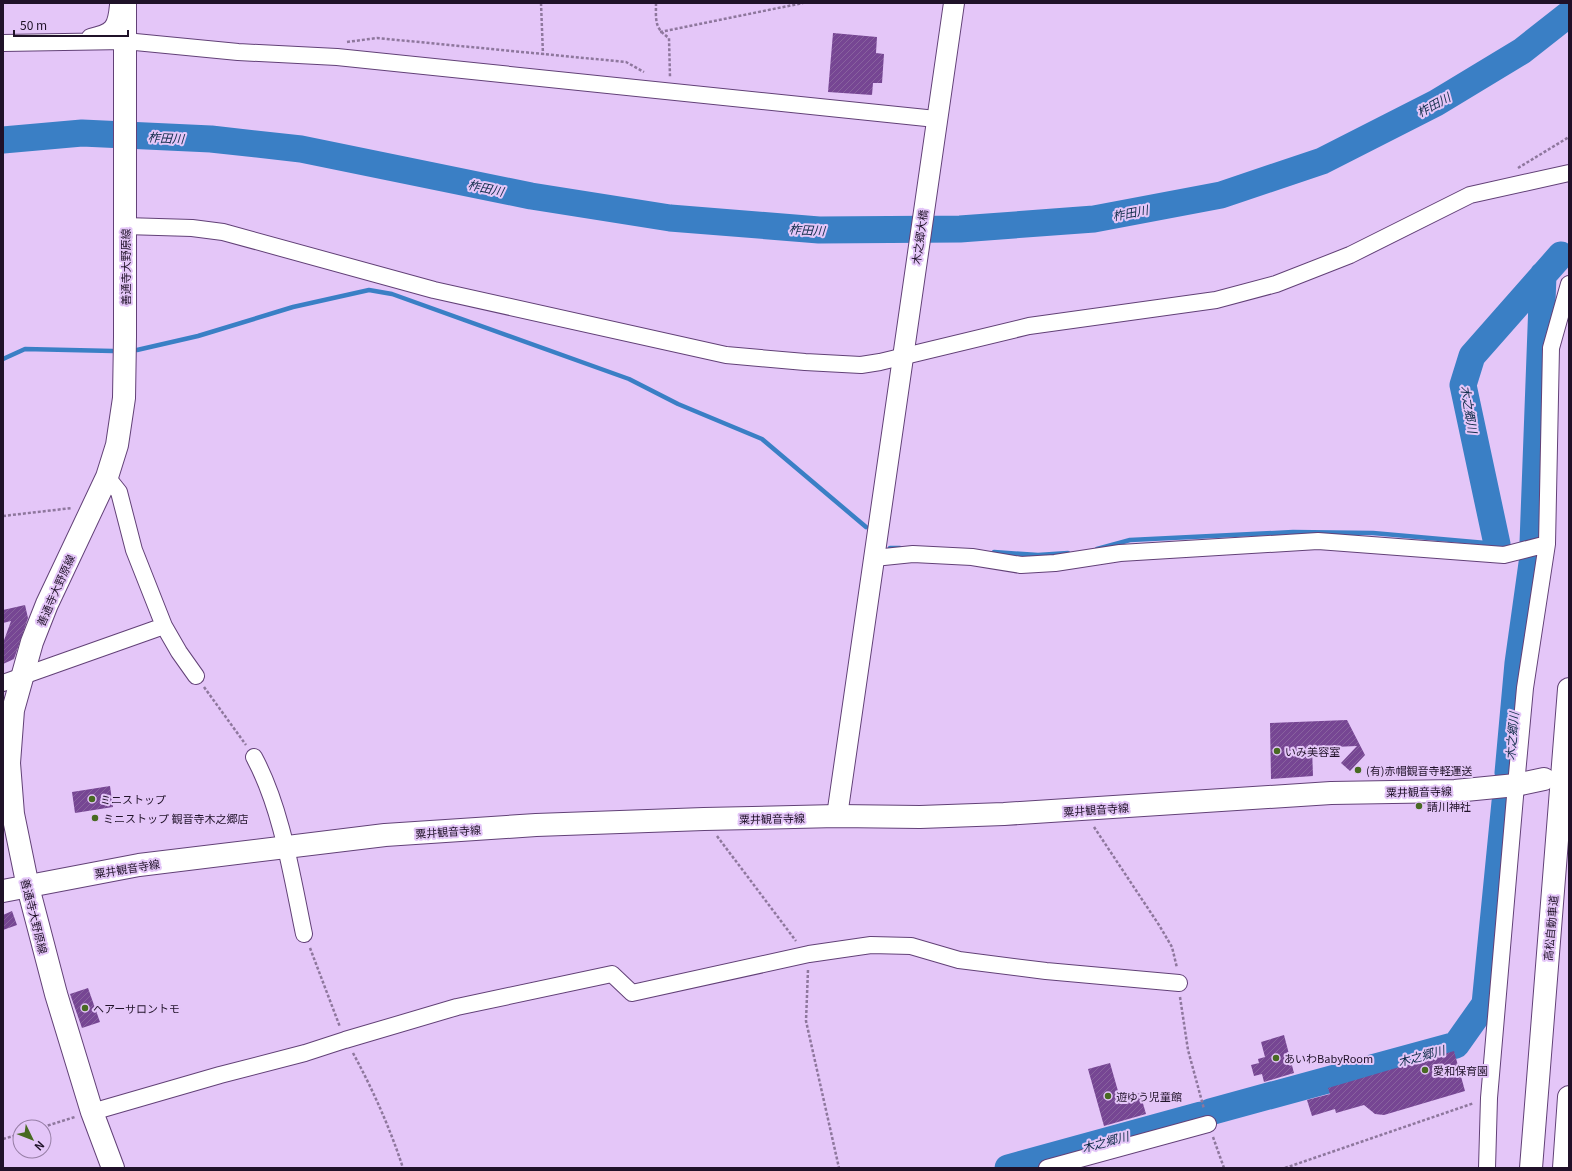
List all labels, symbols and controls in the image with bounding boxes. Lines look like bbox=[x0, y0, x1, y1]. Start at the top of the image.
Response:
scale bar bbox=[14, 12, 128, 38]
text: 50 m bbox=[20, 16, 47, 33]
water label: 柞田川 bbox=[1413, 87, 1455, 120]
water label: 柞田川 bbox=[148, 128, 186, 147]
water label: 柞田川 bbox=[467, 175, 507, 199]
water label: 柞田川 bbox=[1111, 200, 1151, 224]
street label: 木之郷大橋 bbox=[907, 209, 931, 265]
water label: 柞田川 bbox=[789, 220, 827, 239]
street label: 善通寺大野原線 bbox=[117, 229, 133, 306]
water label: 木之郷川 bbox=[1458, 384, 1482, 436]
street label: 善通寺大野原線 bbox=[32, 552, 78, 628]
water label: 木之郷川 bbox=[1500, 709, 1522, 761]
place label: いみ美容室 bbox=[1285, 743, 1340, 759]
marker: いみ美容室 bbox=[1272, 746, 1282, 756]
place label: (有)赤帽観音寺軽運送 bbox=[1366, 762, 1472, 778]
marker: (有)赤帽観音寺軽運送 bbox=[1353, 765, 1363, 775]
street label: 粟井観音寺線 bbox=[1386, 782, 1452, 800]
place label: ミニストップ bbox=[100, 791, 166, 807]
marker: ミニストップ bbox=[87, 794, 97, 804]
place label: 請川神社 bbox=[1427, 798, 1471, 814]
street label: 粟井観音寺線 bbox=[1063, 799, 1129, 819]
marker: 請川神社 bbox=[1414, 801, 1424, 811]
street label: 粟井観音寺線 bbox=[739, 809, 805, 827]
place label: ミニストップ 観音寺木之郷店 bbox=[103, 810, 248, 826]
marker: ミニストップ 観音寺木之郷店 bbox=[90, 813, 100, 823]
street label: 粟井観音寺線 bbox=[415, 821, 481, 841]
street label: 粟井観音寺線 bbox=[93, 855, 161, 881]
street label: 善通寺大野原線 bbox=[18, 877, 52, 955]
street label: 高松自動車道 bbox=[1539, 894, 1561, 962]
place label: ヘアーサロントモ bbox=[93, 1000, 180, 1016]
marker: ヘアーサロントモ bbox=[80, 1003, 90, 1013]
water label: 木之郷川 bbox=[1396, 1040, 1448, 1069]
place label: あいわBabyRoom bbox=[1284, 1050, 1373, 1066]
marker: あいわBabyRoom bbox=[1271, 1053, 1281, 1063]
place label: 愛和保育園 bbox=[1433, 1062, 1488, 1078]
marker: 愛和保育園 bbox=[1420, 1065, 1430, 1075]
place label: 遊ゆう児童館 bbox=[1116, 1088, 1182, 1104]
marker: 遊ゆう児童館 bbox=[1103, 1091, 1113, 1101]
north arrow bbox=[12, 1119, 52, 1159]
water label: 木之郷川 bbox=[1080, 1126, 1132, 1155]
text: N bbox=[31, 1138, 49, 1155]

